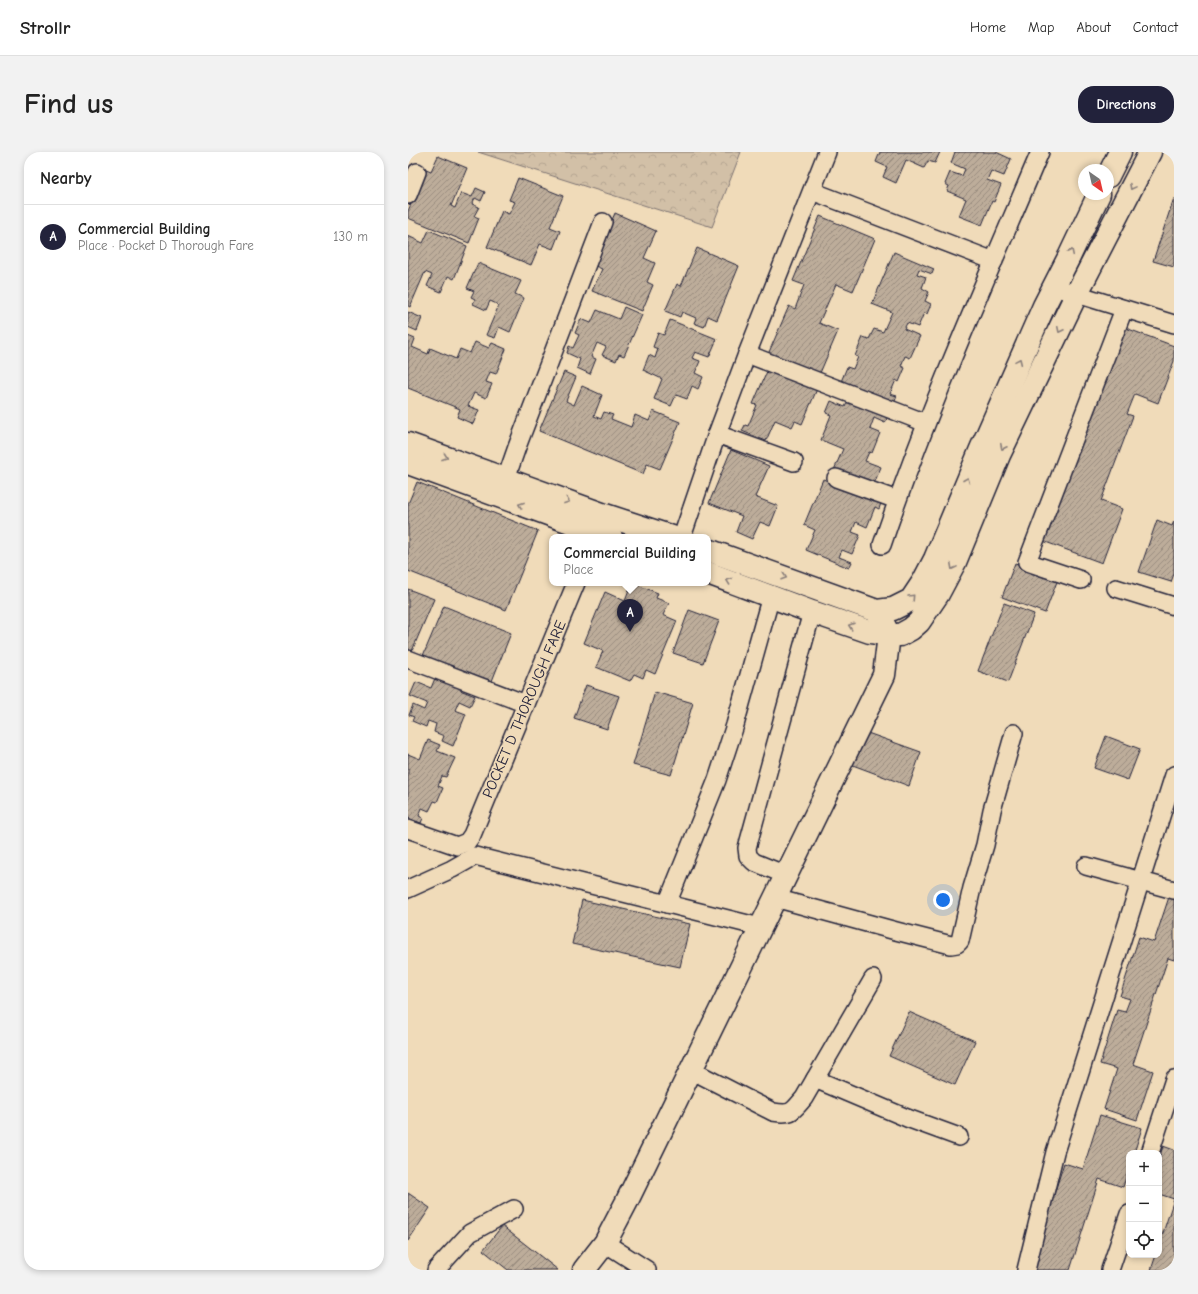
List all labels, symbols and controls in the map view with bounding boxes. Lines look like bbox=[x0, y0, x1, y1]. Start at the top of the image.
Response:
text: Strollr bbox=[20, 17, 70, 39]
text: Home bbox=[970, 19, 1006, 36]
text: Map bbox=[1028, 19, 1054, 36]
text: About bbox=[1076, 19, 1111, 36]
text: Contact bbox=[1133, 19, 1178, 36]
button: Directions bbox=[1078, 86, 1174, 123]
text: Find us bbox=[24, 88, 113, 120]
north arrow bbox=[1078, 164, 1114, 200]
text: Nearby bbox=[40, 169, 91, 188]
one-way arrow bbox=[1130, 182, 1137, 190]
text: Commercial Building bbox=[78, 220, 211, 238]
text: A bbox=[49, 229, 57, 244]
text: 130 m bbox=[333, 229, 368, 244]
text: Place · Pocket D Thorough Fare bbox=[78, 238, 254, 253]
one-way arrow bbox=[1067, 249, 1074, 256]
one-way arrow bbox=[1057, 325, 1064, 333]
one-way arrow bbox=[1014, 358, 1022, 366]
one-way arrow bbox=[1000, 443, 1008, 450]
one-way arrow bbox=[441, 453, 448, 461]
one-way arrow bbox=[963, 477, 971, 484]
one-way arrow bbox=[563, 497, 570, 505]
one-way arrow bbox=[518, 501, 525, 509]
popup bbox=[549, 534, 711, 586]
text: Commercial Building bbox=[564, 544, 696, 562]
text: Place bbox=[564, 562, 593, 577]
one-way arrow bbox=[950, 562, 957, 570]
one-way arrow bbox=[781, 573, 788, 581]
one-way arrow bbox=[726, 577, 733, 585]
one-way arrow bbox=[907, 594, 914, 602]
pin: A bbox=[617, 599, 643, 632]
street label: POCKET D THOROUGH FARE bbox=[478, 618, 570, 800]
one-way arrow bbox=[848, 622, 855, 630]
your location bbox=[933, 890, 953, 910]
map controls bbox=[1126, 1150, 1162, 1258]
button: + bbox=[1126, 1150, 1162, 1186]
button: − bbox=[1126, 1186, 1162, 1222]
button: locate bbox=[1126, 1222, 1162, 1258]

